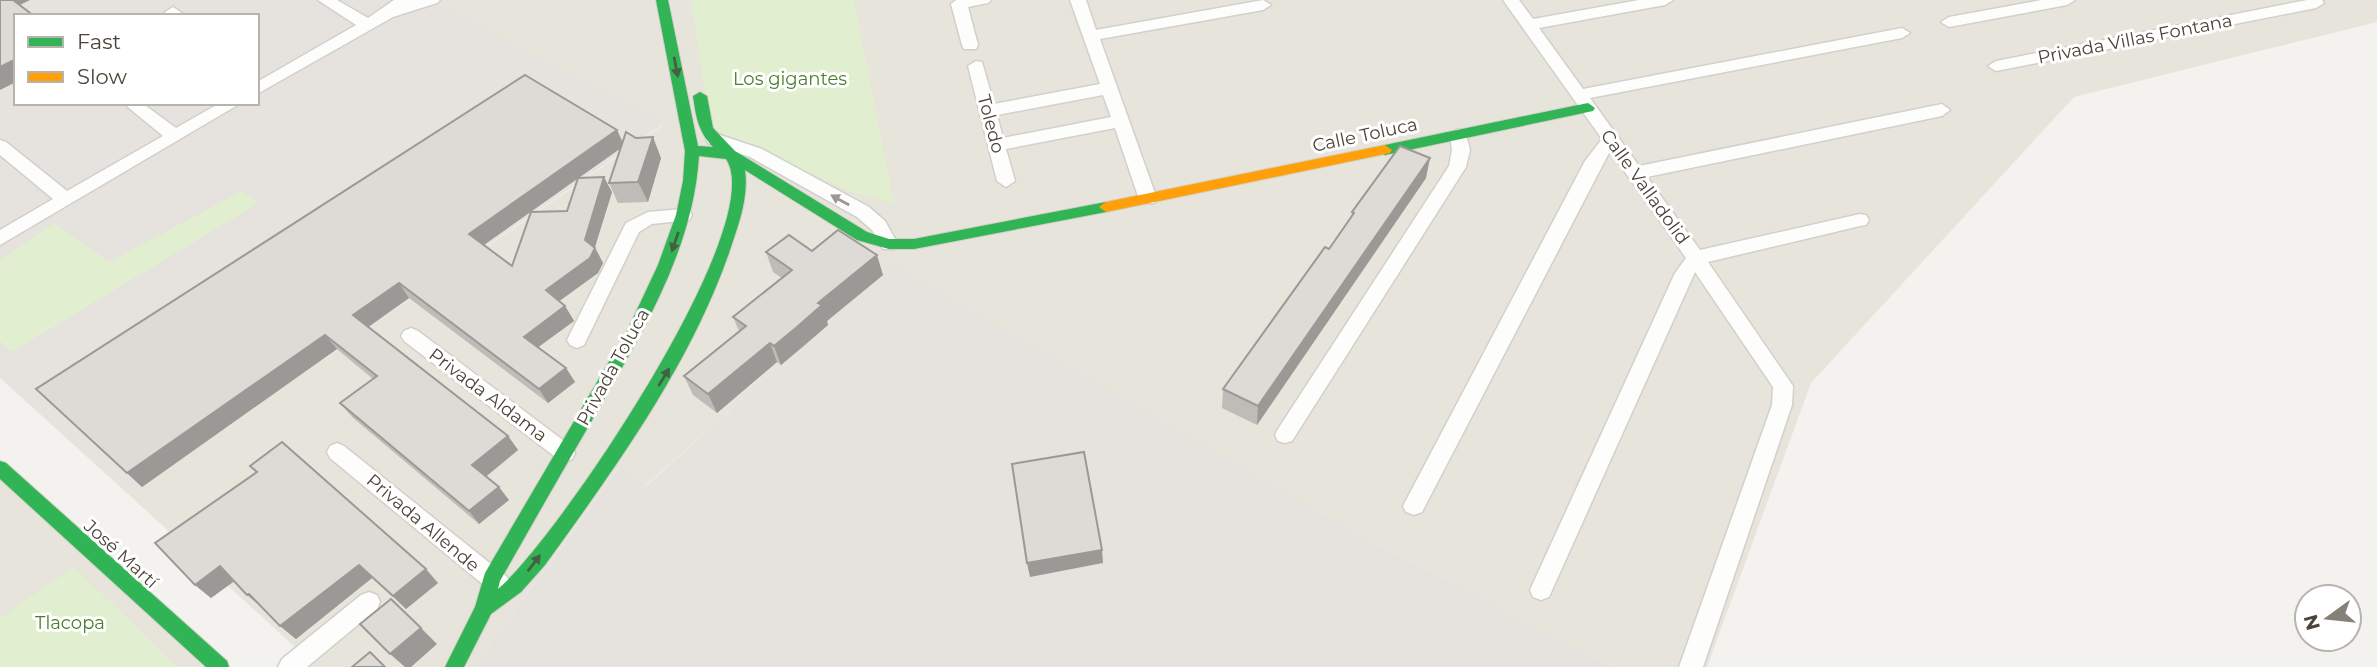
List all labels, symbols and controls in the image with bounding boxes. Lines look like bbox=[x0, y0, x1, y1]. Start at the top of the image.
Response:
street label: Privada Villas Fontana bbox=[2036, 9, 2234, 69]
legend bbox=[14, 14, 259, 105]
text: Fast bbox=[77, 29, 121, 54]
one-way arrow bbox=[670, 56, 681, 78]
text: Slow bbox=[77, 64, 127, 89]
park label: Los gigantes bbox=[733, 68, 847, 90]
street label: Toledo bbox=[973, 92, 1009, 156]
street label: Calle Toluca bbox=[1310, 113, 1420, 157]
street label: Calle Valladolid bbox=[1596, 125, 1694, 249]
one-way arrow bbox=[830, 194, 850, 206]
one-way arrow bbox=[669, 231, 680, 252]
street label: Privada Toluca bbox=[572, 305, 654, 429]
street label: Privada Aldama bbox=[425, 343, 551, 447]
one-way arrow bbox=[657, 367, 670, 386]
street label: Privada Allende bbox=[362, 469, 484, 577]
street label: José Martí bbox=[79, 514, 163, 594]
one-way arrow bbox=[527, 555, 542, 573]
north arrow bbox=[2293, 583, 2363, 653]
park label: Tlacopa bbox=[35, 612, 105, 634]
text: N bbox=[2299, 612, 2325, 633]

